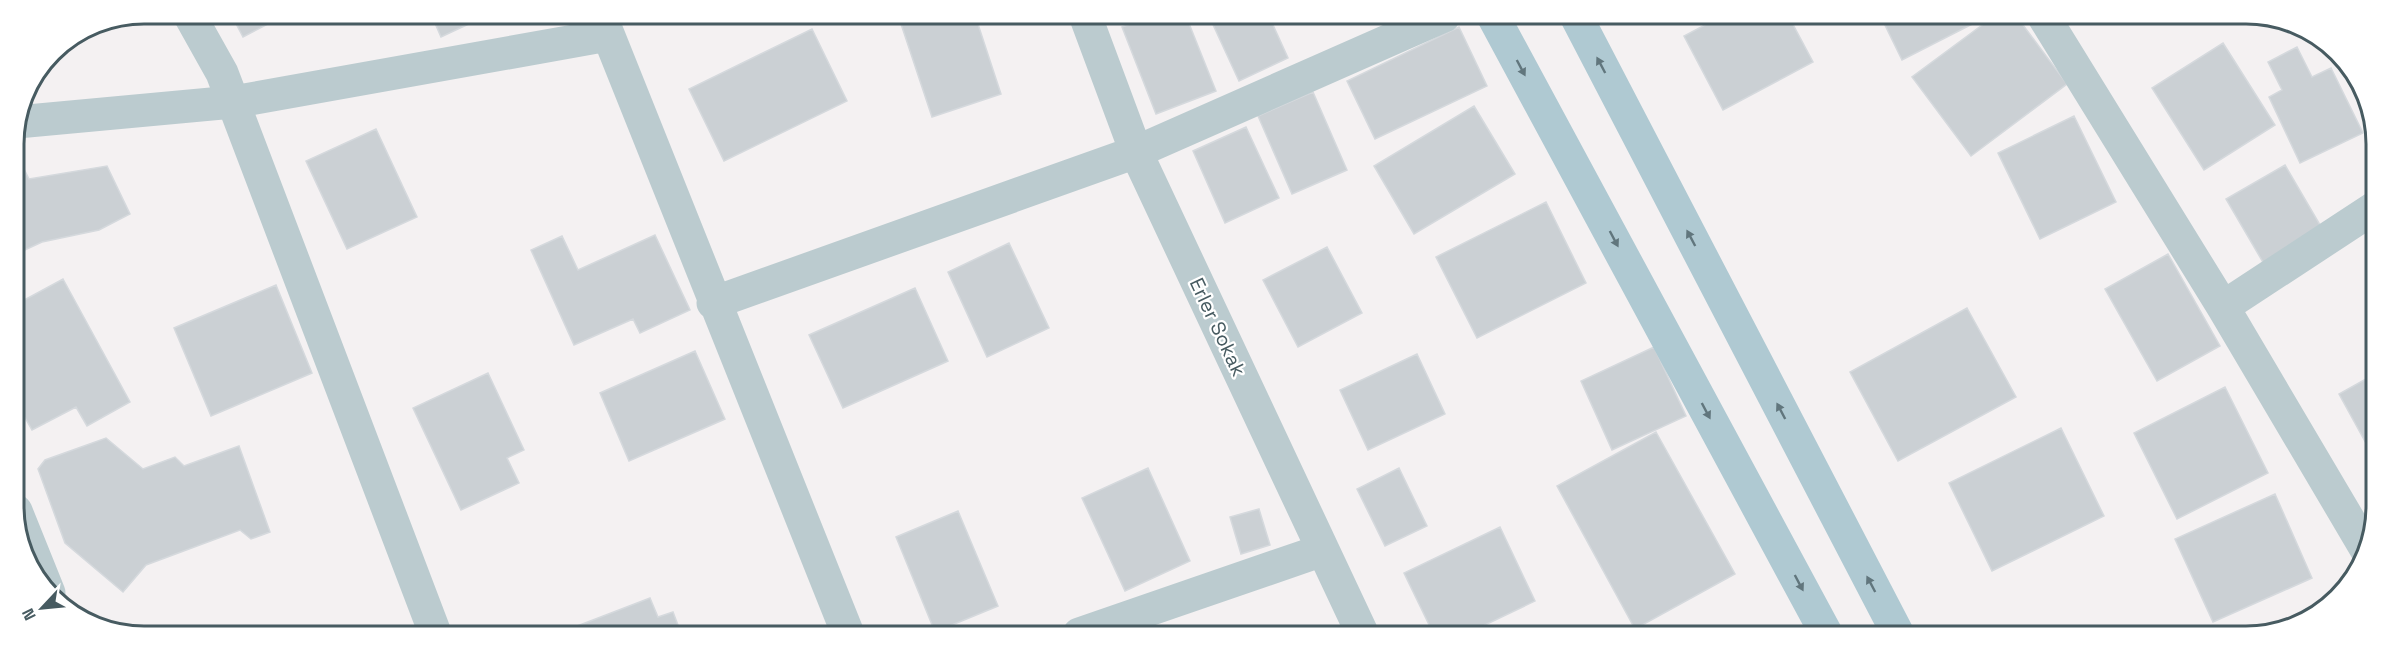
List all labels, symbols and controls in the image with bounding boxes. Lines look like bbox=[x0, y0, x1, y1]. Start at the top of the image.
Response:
one-way arrow bbox=[1596, 56, 1606, 73]
one-way arrow bbox=[1516, 60, 1526, 77]
one-way arrow bbox=[1686, 229, 1696, 246]
one-way arrow bbox=[1609, 231, 1619, 248]
street label: Erler Sokak bbox=[1184, 274, 1252, 381]
one-way arrow bbox=[1777, 402, 1786, 419]
one-way arrow bbox=[1701, 403, 1711, 420]
one-way arrow bbox=[1794, 574, 1804, 591]
one-way arrow bbox=[1867, 575, 1876, 592]
north arrow bbox=[12, 578, 72, 638]
text: N bbox=[17, 605, 41, 624]

